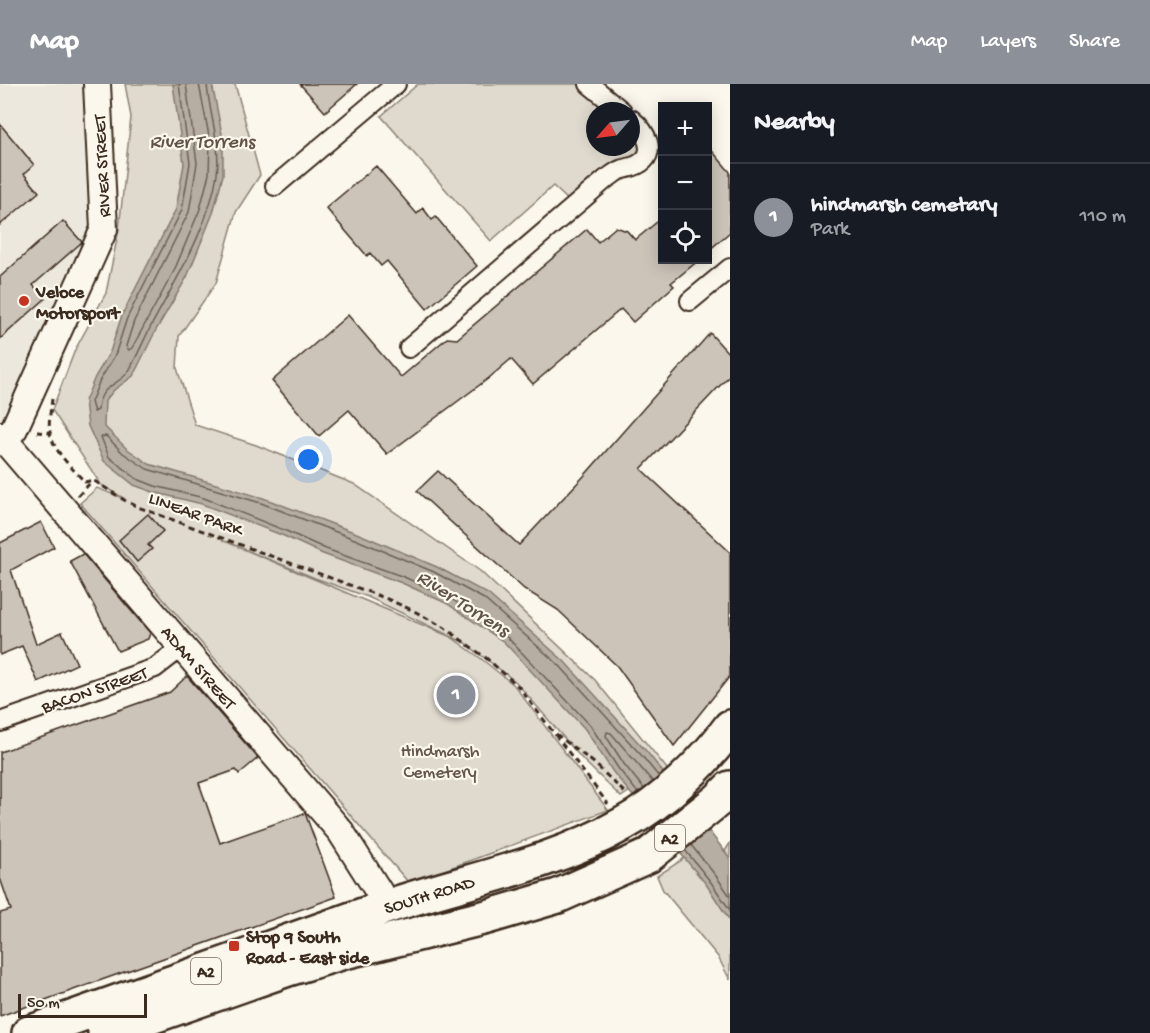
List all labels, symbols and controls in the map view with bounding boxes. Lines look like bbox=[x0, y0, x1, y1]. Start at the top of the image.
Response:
text: Map bbox=[30, 26, 79, 59]
text: Map bbox=[911, 30, 947, 55]
text: Layers bbox=[980, 30, 1036, 55]
text: Share bbox=[1069, 30, 1120, 55]
north arrow bbox=[586, 102, 640, 156]
map controls bbox=[658, 102, 712, 264]
button: + bbox=[658, 102, 712, 156]
text: Nearby bbox=[754, 108, 835, 139]
street label: RIVER STREET bbox=[90, 113, 117, 218]
water label: River Torrens bbox=[149, 132, 256, 155]
button: − bbox=[658, 156, 712, 210]
text: hindmarsh cemetary bbox=[811, 193, 997, 219]
text: 1 bbox=[769, 206, 778, 229]
text: 110 m bbox=[1080, 206, 1126, 229]
button: locate bbox=[658, 210, 712, 264]
text: Park bbox=[811, 219, 849, 242]
place label: Veloce Motorsport bbox=[35, 283, 121, 325]
marker: Veloce Motorsport bbox=[17, 294, 31, 308]
your location bbox=[294, 445, 323, 474]
street label: LINEAR PARK bbox=[145, 489, 247, 543]
water label: River Torrens bbox=[412, 567, 514, 644]
street label: ADAM STREET bbox=[155, 623, 240, 716]
street label: BACON STREET bbox=[38, 663, 151, 720]
pin: 1 bbox=[436, 672, 476, 718]
park label: Hindmarsh Cemetery bbox=[401, 742, 480, 784]
road number: A2 bbox=[655, 825, 685, 851]
street label: SOUTH ROAD bbox=[382, 873, 478, 920]
place label: Stop 9 South Road - East side bbox=[245, 928, 370, 970]
marker: Stop 9 South Road - East side bbox=[227, 939, 241, 953]
road number: A2 bbox=[191, 958, 221, 984]
scale bar bbox=[18, 991, 147, 1018]
text: 50 m bbox=[27, 995, 60, 1014]

